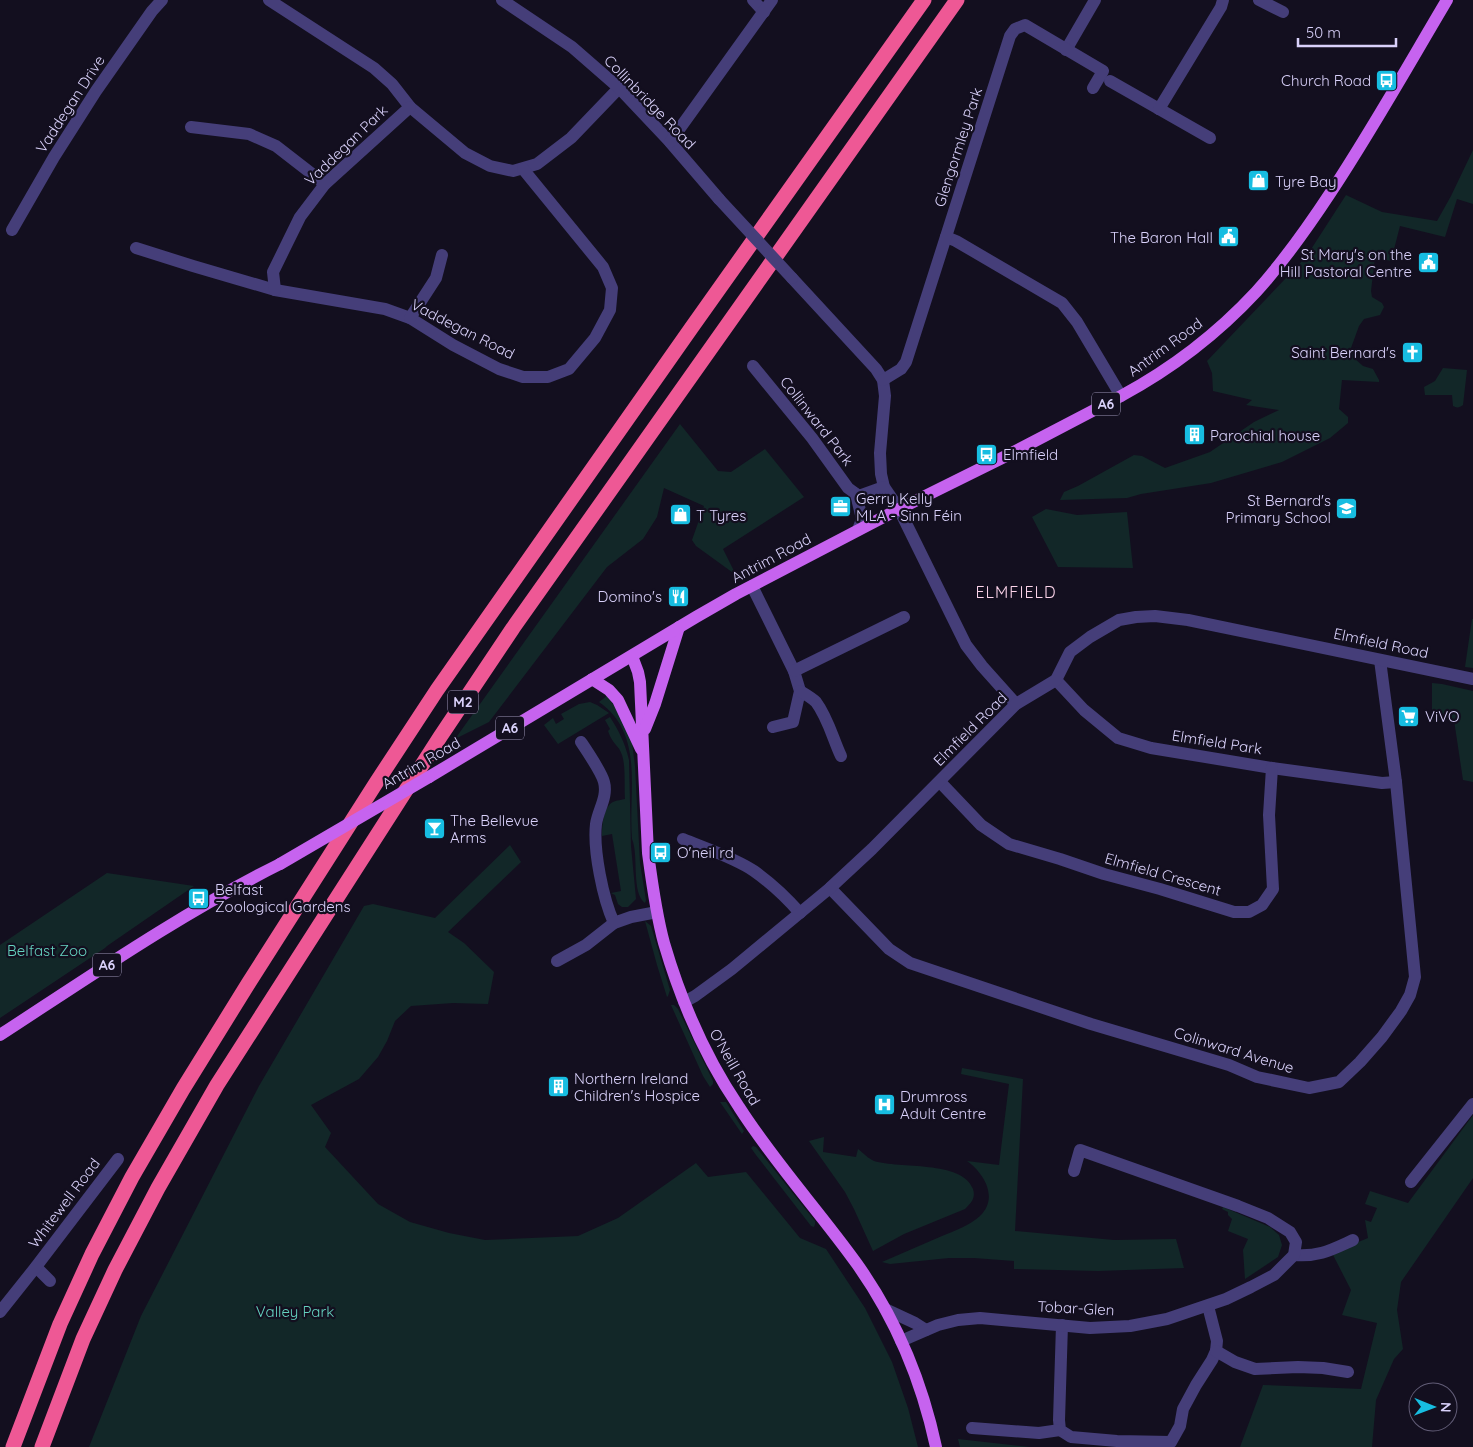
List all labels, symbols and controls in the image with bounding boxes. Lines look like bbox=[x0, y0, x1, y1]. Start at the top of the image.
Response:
scale bar bbox=[1298, 15, 1396, 47]
text: 50 m bbox=[1306, 23, 1341, 42]
street label: Collinbridge Road bbox=[600, 51, 700, 153]
street label: Vaddegan Drive bbox=[31, 52, 109, 156]
bus stop icon: Church Road bbox=[1375, 68, 1399, 92]
place label: Church Road bbox=[1281, 71, 1371, 90]
street label: Glengormley Park bbox=[930, 85, 986, 209]
street label: Vaddegan Park bbox=[300, 101, 392, 189]
shop icon: Tyre Bay bbox=[1247, 169, 1271, 193]
place label: Tyre Bay bbox=[1275, 172, 1337, 191]
public building icon: The Baron Hall bbox=[1217, 225, 1241, 249]
place label: The Baron Hall bbox=[1110, 228, 1213, 247]
place label: St Mary's on the Hill Pastoral Centre bbox=[1280, 245, 1412, 281]
public building icon: St Mary's on the Hill Pastoral Centre bbox=[1416, 251, 1440, 275]
street label: Vaddegan Road bbox=[408, 295, 518, 363]
street label: Antrim Road bbox=[1124, 314, 1206, 380]
church icon: Saint Bernard's bbox=[1400, 340, 1424, 364]
place label: Saint Bernard's bbox=[1291, 343, 1396, 362]
street label: Collinward Park bbox=[776, 372, 858, 470]
road number: A6 bbox=[1092, 392, 1120, 416]
building icon: Parochial house bbox=[1182, 423, 1206, 447]
place label: Parochial house bbox=[1210, 426, 1320, 445]
bus stop icon: Elmfield bbox=[975, 442, 999, 466]
place label: Elmfield bbox=[1003, 445, 1058, 464]
place label: Gerry Kelly MLA - Sinn Féin bbox=[856, 489, 962, 525]
place label: St Bernard's Primary School bbox=[1226, 491, 1331, 527]
office icon: Gerry Kelly MLA - Sinn Féin bbox=[828, 495, 852, 519]
school or university icon: St Bernard's Primary School bbox=[1335, 497, 1359, 521]
shop icon: T Tyres bbox=[668, 503, 692, 527]
place label: T Tyres bbox=[696, 506, 746, 525]
street label: Antrim Road bbox=[728, 529, 814, 587]
district label: ELMFIELD bbox=[976, 582, 1057, 602]
restaurant icon: Domino's bbox=[666, 584, 690, 608]
place label: Domino's bbox=[597, 587, 662, 606]
street label: Elmfield Road bbox=[1332, 624, 1430, 662]
street label: Elmfield Road bbox=[929, 688, 1011, 770]
road number: M2 bbox=[448, 690, 478, 714]
supermarket icon: ViVO bbox=[1397, 704, 1421, 728]
place label: ViVO bbox=[1425, 707, 1460, 726]
road number: A6 bbox=[496, 716, 524, 740]
street label: Elmfield Park bbox=[1171, 726, 1263, 758]
street label: Antrim Road bbox=[378, 733, 464, 793]
place label: The Bellevue Arms bbox=[450, 811, 538, 847]
bar icon: The Bellevue Arms bbox=[422, 817, 446, 841]
bus stop icon: O'neil rd bbox=[649, 840, 673, 864]
place label: O'neil rd bbox=[677, 843, 734, 862]
street label: Elmfield Crescent bbox=[1103, 848, 1223, 900]
place label: Belfast Zoological Gardens bbox=[215, 880, 350, 916]
bus stop icon: Belfast Zoological Gardens bbox=[187, 886, 211, 910]
park label: Belfast Zoo bbox=[7, 941, 87, 960]
road number: A6 bbox=[93, 954, 121, 976]
street label: Colinward Avenue bbox=[1172, 1023, 1296, 1077]
street label: O'Neill Road bbox=[705, 1025, 765, 1109]
place label: Northern Ireland Children's Hospice bbox=[574, 1069, 700, 1105]
building icon: Northern Ireland Children's Hospice bbox=[546, 1075, 570, 1099]
place label: Drumross Adult Centre bbox=[900, 1087, 986, 1123]
hospital icon: Drumross Adult Centre bbox=[872, 1093, 896, 1117]
street label: Whitewell Road bbox=[24, 1154, 104, 1252]
street label: Tobar-Glen bbox=[1037, 1296, 1115, 1320]
park label: Valley Park bbox=[256, 1302, 334, 1321]
north arrow bbox=[1408, 1382, 1458, 1432]
text: N bbox=[1437, 1402, 1455, 1413]

